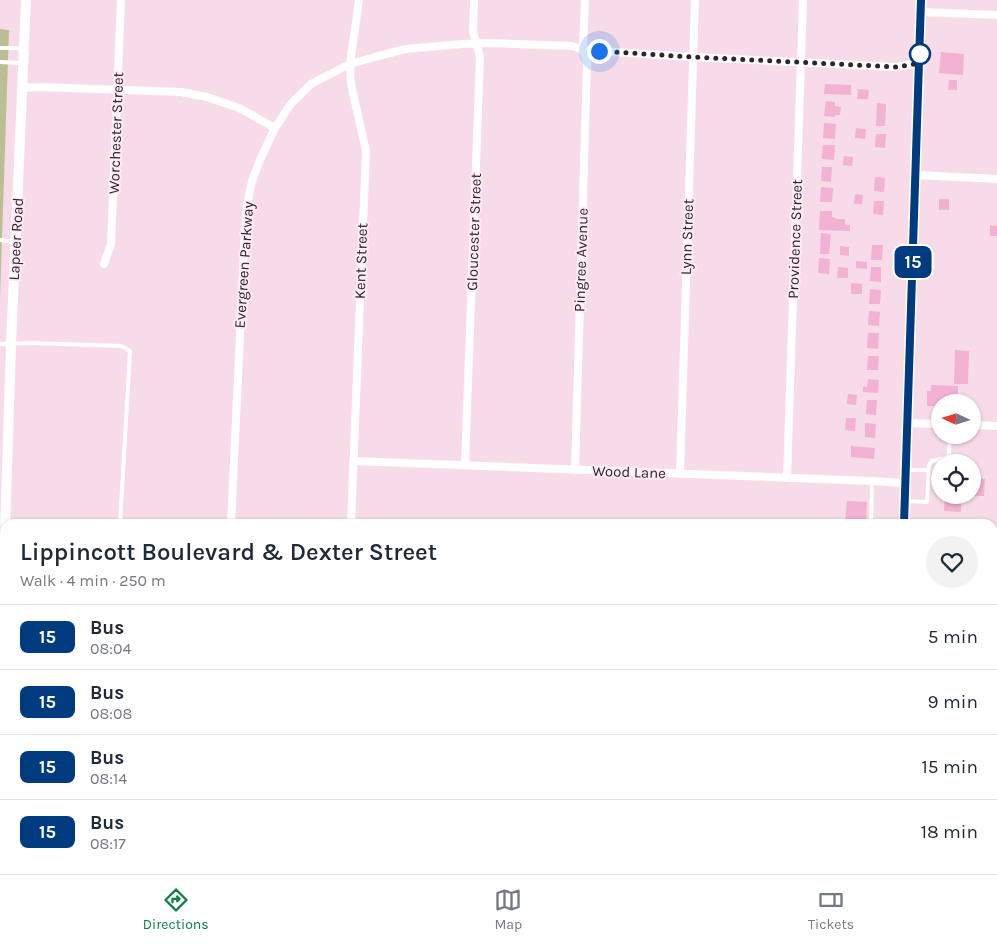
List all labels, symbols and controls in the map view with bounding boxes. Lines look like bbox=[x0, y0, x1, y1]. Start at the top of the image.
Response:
your location bbox=[587, 39, 612, 64]
unlabelled marker bbox=[909, 43, 931, 65]
street label: Worchester Street bbox=[105, 71, 127, 194]
street label: Gloucester Street bbox=[463, 172, 485, 291]
street label: Providence Street bbox=[784, 178, 806, 299]
street label: Lapeer Road bbox=[5, 197, 27, 281]
street label: Lynn Street bbox=[677, 198, 697, 276]
street label: Evergreen Parkway bbox=[231, 201, 257, 329]
street label: Pingree Avenue bbox=[570, 208, 592, 312]
street label: Kent Street bbox=[351, 222, 371, 299]
line badge: 15 bbox=[890, 246, 936, 278]
text: 15 bbox=[905, 251, 921, 273]
north arrow bbox=[931, 394, 981, 444]
map controls bbox=[931, 394, 981, 504]
button: locate bbox=[931, 454, 981, 504]
street label: Wood Lane bbox=[592, 462, 666, 482]
button: heart bbox=[926, 536, 978, 588]
text: Lippincott Boulevard & Dexter Street bbox=[20, 538, 437, 566]
text: Walk · 4 min · 250 m bbox=[20, 571, 166, 590]
text: Bus bbox=[90, 617, 124, 639]
text: 15 bbox=[39, 626, 56, 648]
text: 5 min bbox=[928, 626, 978, 648]
text: 08:04 bbox=[90, 639, 131, 658]
text: Bus bbox=[90, 682, 124, 704]
text: 15 bbox=[39, 691, 56, 713]
text: 9 min bbox=[928, 691, 978, 713]
text: 08:08 bbox=[90, 704, 132, 723]
text: Bus bbox=[90, 747, 124, 769]
text: 15 bbox=[39, 756, 56, 778]
text: 15 min bbox=[922, 756, 978, 778]
text: 08:14 bbox=[90, 769, 127, 788]
text: Bus bbox=[90, 812, 124, 834]
text: 15 bbox=[39, 821, 56, 843]
text: 18 min bbox=[921, 821, 978, 843]
text: 08:17 bbox=[90, 834, 126, 853]
tab: Directions bbox=[143, 886, 209, 933]
tab: Map bbox=[494, 886, 522, 933]
tab: Tickets bbox=[808, 886, 854, 933]

